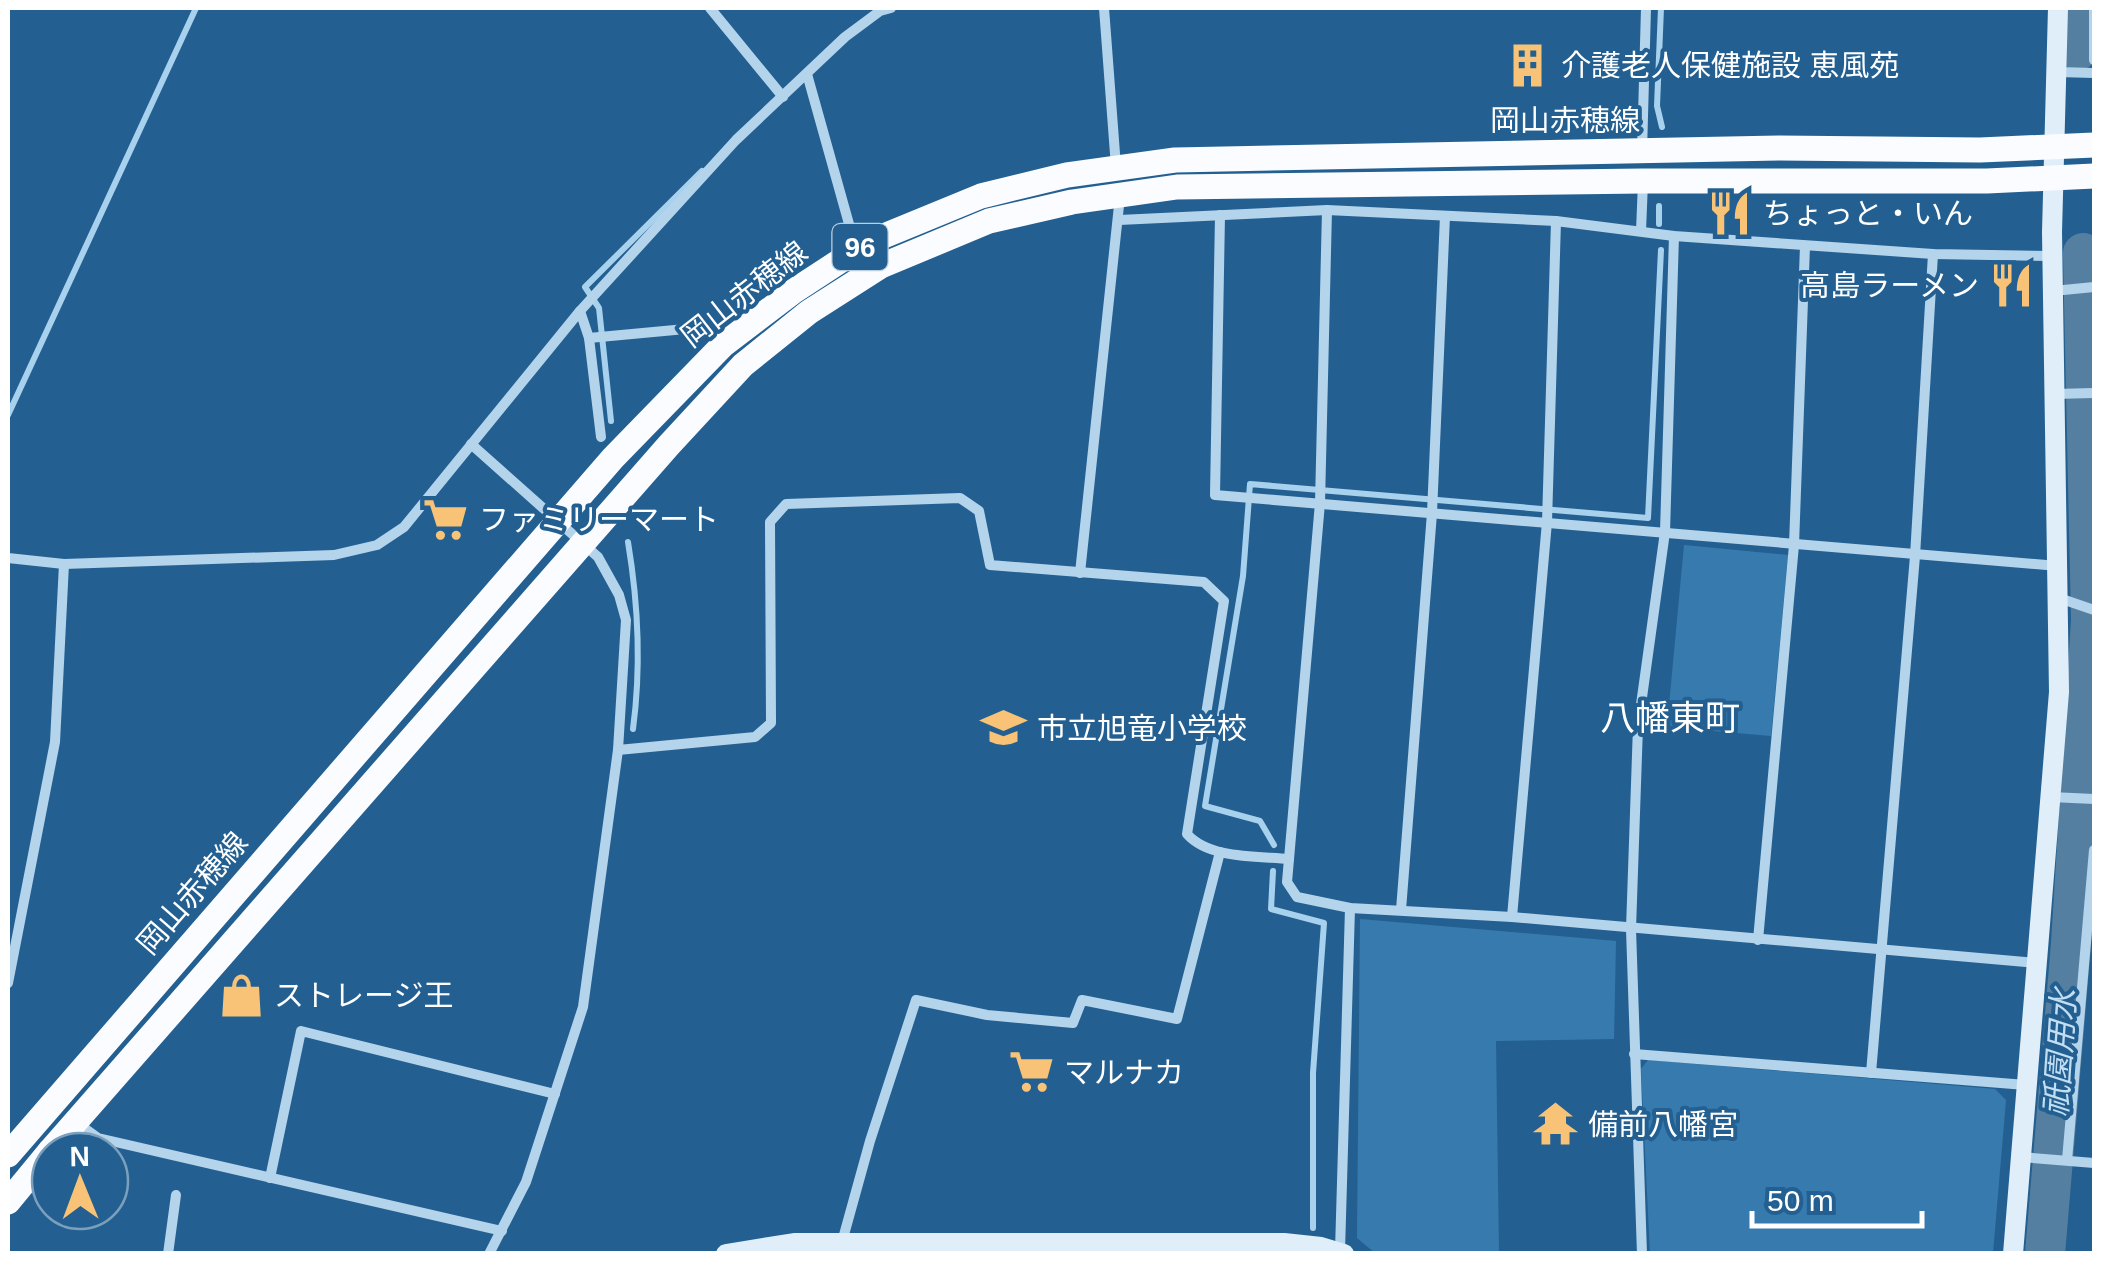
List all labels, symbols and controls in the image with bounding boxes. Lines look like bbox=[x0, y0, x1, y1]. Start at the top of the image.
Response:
building icon: 介護老人保健施設 恵風苑 bbox=[1504, 41, 1552, 89]
place label: 介護老人保健施設 恵風苑 bbox=[1561, 49, 1899, 82]
street label: 岡山赤穂線 bbox=[1490, 104, 1640, 137]
restaurant icon: ちょっと・いん bbox=[1706, 189, 1754, 237]
place label: ちょっと・いん bbox=[1763, 197, 1973, 230]
road number: 96 bbox=[832, 224, 888, 270]
street label: 岡山赤穂線 bbox=[675, 235, 813, 353]
restaurant icon: 高島ラーメン bbox=[1988, 261, 2036, 309]
place label: 高島ラーメン bbox=[1800, 269, 1979, 302]
supermarket icon: ファミリーマート bbox=[422, 495, 470, 543]
place label: ファミリーマート bbox=[479, 503, 719, 536]
district label: 八幡東町 bbox=[1600, 698, 1740, 737]
school or university icon: 市立旭竜小学校 bbox=[980, 704, 1028, 752]
place label: 市立旭竜小学校 bbox=[1037, 712, 1247, 745]
street label: 岡山赤穂線 bbox=[130, 826, 254, 960]
shop icon: ストレージ王 bbox=[217, 971, 265, 1019]
place label: ストレージ王 bbox=[274, 979, 453, 1012]
water label: 祇園用水 bbox=[2038, 985, 2083, 1118]
supermarket icon: マルナカ bbox=[1007, 1048, 1055, 1096]
place label: マルナカ bbox=[1064, 1056, 1184, 1089]
temple icon: 備前八幡宮 bbox=[1531, 1100, 1579, 1148]
place label: 備前八幡宮 bbox=[1588, 1108, 1738, 1141]
north arrow bbox=[30, 1131, 130, 1231]
text: N bbox=[69, 1141, 90, 1172]
scale bar bbox=[1752, 1166, 1922, 1228]
text: 50 m bbox=[1767, 1184, 1834, 1217]

